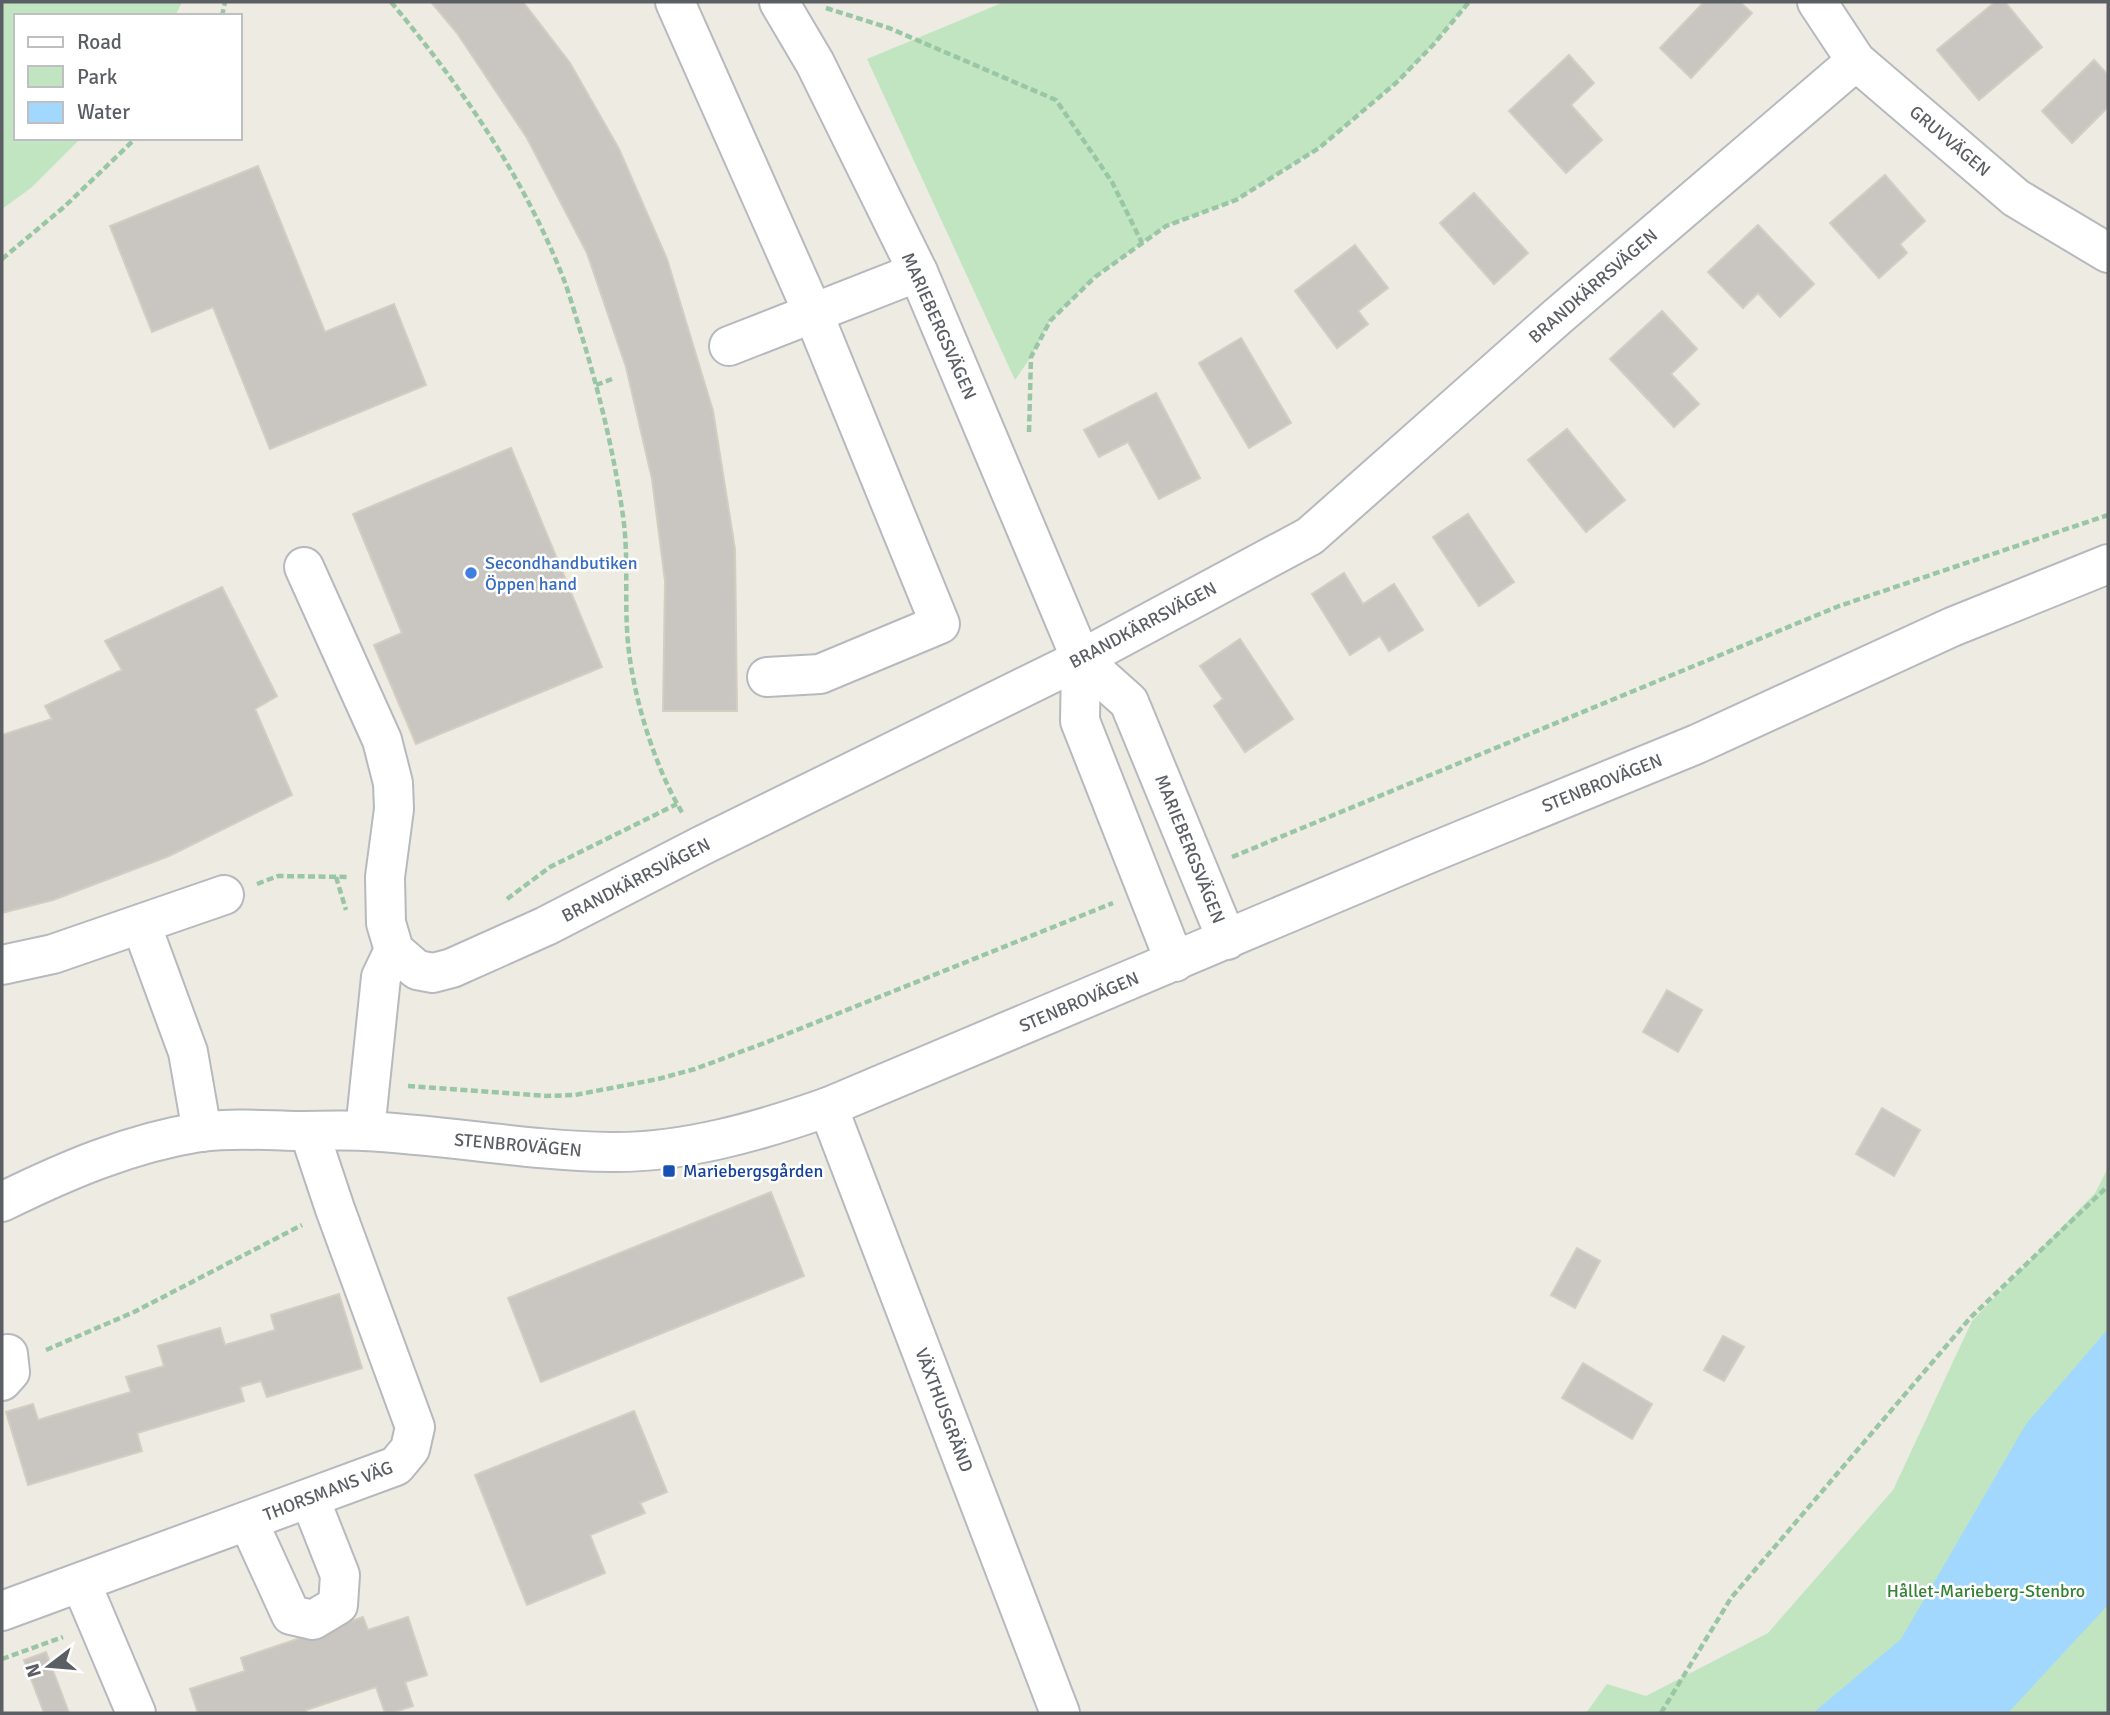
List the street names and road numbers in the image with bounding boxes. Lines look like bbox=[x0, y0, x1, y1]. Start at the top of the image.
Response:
street label: GRUVVÄGEN bbox=[1905, 101, 1995, 181]
street label: BRANDKÄRRSVÄGEN bbox=[1524, 224, 1662, 348]
street label: MARIEBERGSVÄGEN bbox=[897, 249, 981, 403]
street label: BRANDKÄRRSVÄGEN bbox=[1066, 577, 1220, 673]
street label: STENBROVÄGEN bbox=[1539, 749, 1665, 817]
street label: MARIEBERGSVÄGEN bbox=[1150, 771, 1230, 927]
street label: BRANDKÄRRSVÄGEN bbox=[558, 833, 714, 927]
street label: STENBROVÄGEN bbox=[1016, 967, 1142, 1037]
street label: STENBROVÄGEN bbox=[453, 1128, 583, 1162]
street label: VÄXTHUSGRÄND bbox=[910, 1345, 978, 1475]
street label: THORSMANS VÄG bbox=[260, 1456, 396, 1526]

